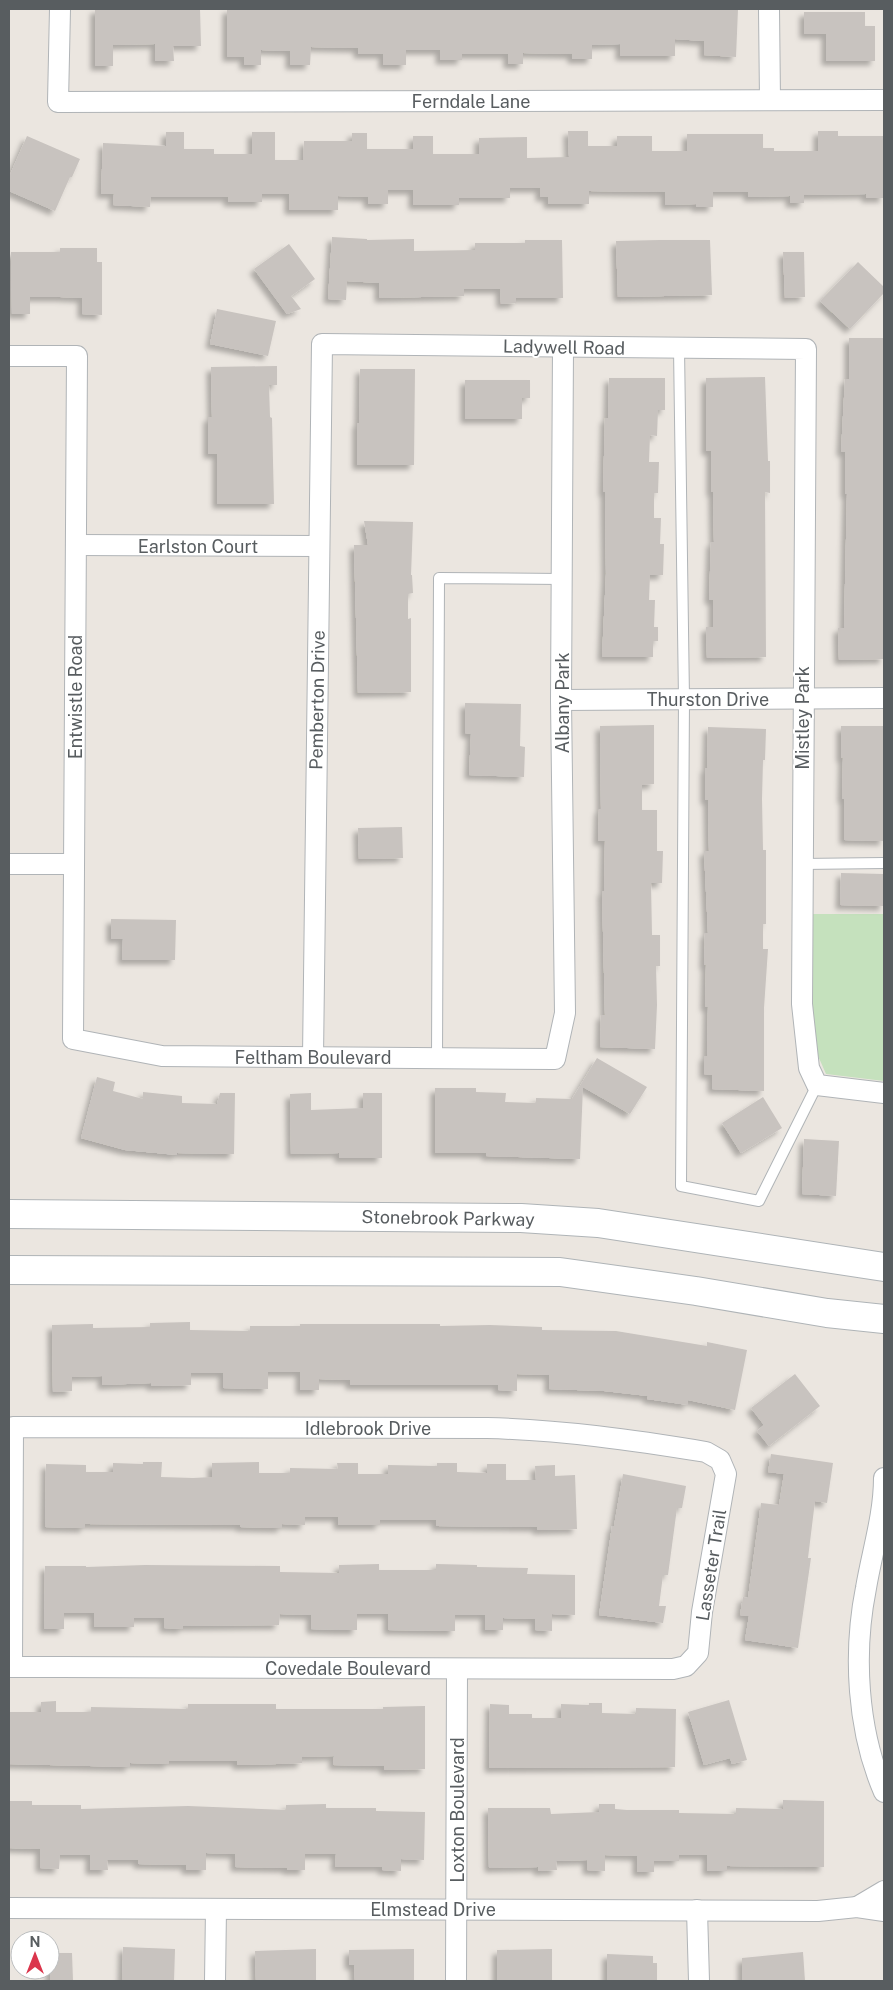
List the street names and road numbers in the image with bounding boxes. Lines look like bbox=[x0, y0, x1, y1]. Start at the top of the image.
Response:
street label: Ferndale Lane bbox=[412, 91, 530, 112]
street label: Ladywell Road bbox=[503, 335, 625, 359]
street label: Earlston Court bbox=[138, 536, 258, 557]
street label: Pemberton Drive bbox=[305, 630, 329, 770]
street label: Entwistle Road bbox=[65, 635, 86, 759]
street label: Albany Park bbox=[552, 652, 573, 754]
street label: Mistley Park bbox=[792, 666, 813, 770]
street label: Thurston Drive bbox=[647, 689, 769, 710]
street label: Feltham Boulevard bbox=[235, 1047, 391, 1068]
street label: Stonebrook Parkway bbox=[361, 1206, 535, 1230]
street label: Idlebrook Drive bbox=[305, 1418, 431, 1439]
street label: Lasseter Trail bbox=[692, 1508, 730, 1622]
street label: Covedale Boulevard bbox=[265, 1658, 431, 1679]
street label: Loxton Boulevard bbox=[447, 1737, 468, 1883]
street label: Elmstead Drive bbox=[370, 1899, 496, 1920]

